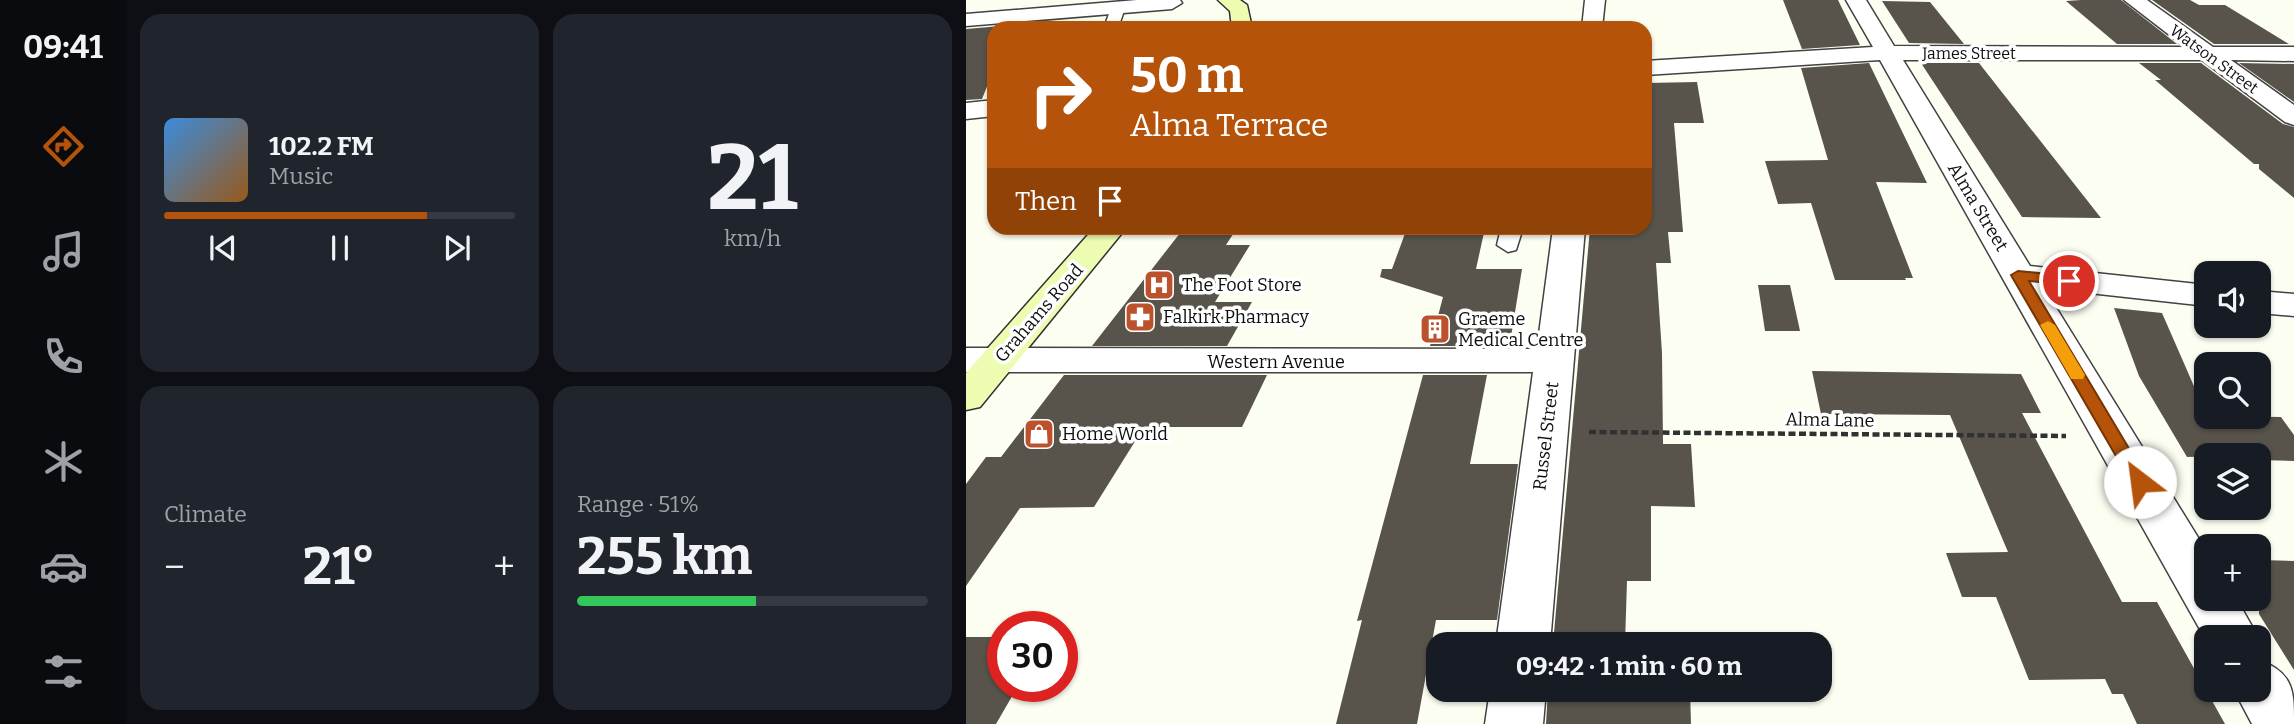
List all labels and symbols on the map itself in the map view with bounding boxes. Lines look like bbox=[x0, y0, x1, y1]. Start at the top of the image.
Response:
street label: Watson Street bbox=[2166, 21, 2262, 98]
street label: James Street bbox=[1921, 44, 2016, 63]
street label: Alma Street bbox=[1943, 159, 2013, 256]
pin bbox=[2039, 251, 2099, 311]
street label: Grahams Road bbox=[990, 259, 1088, 367]
hospital icon: The Foot Store bbox=[1142, 268, 1176, 302]
place label: The Foot Store bbox=[1182, 274, 1302, 296]
pharmacy icon: Falkirk Pharmacy bbox=[1123, 300, 1157, 334]
place label: Falkirk Pharmacy bbox=[1163, 306, 1310, 328]
place label: Graeme Medical Centre bbox=[1458, 308, 1583, 351]
building icon: Graeme Medical Centre bbox=[1418, 312, 1452, 346]
street label: Western Avenue bbox=[1207, 351, 1345, 373]
street label: Russel Street bbox=[1528, 380, 1564, 492]
street label: Alma Lane bbox=[1785, 408, 1875, 432]
shop icon: Home World bbox=[1022, 417, 1056, 451]
place label: Home World bbox=[1062, 423, 1168, 445]
position arrow bbox=[2103, 445, 2177, 519]
speed limit sign: 30 bbox=[987, 611, 1078, 702]

